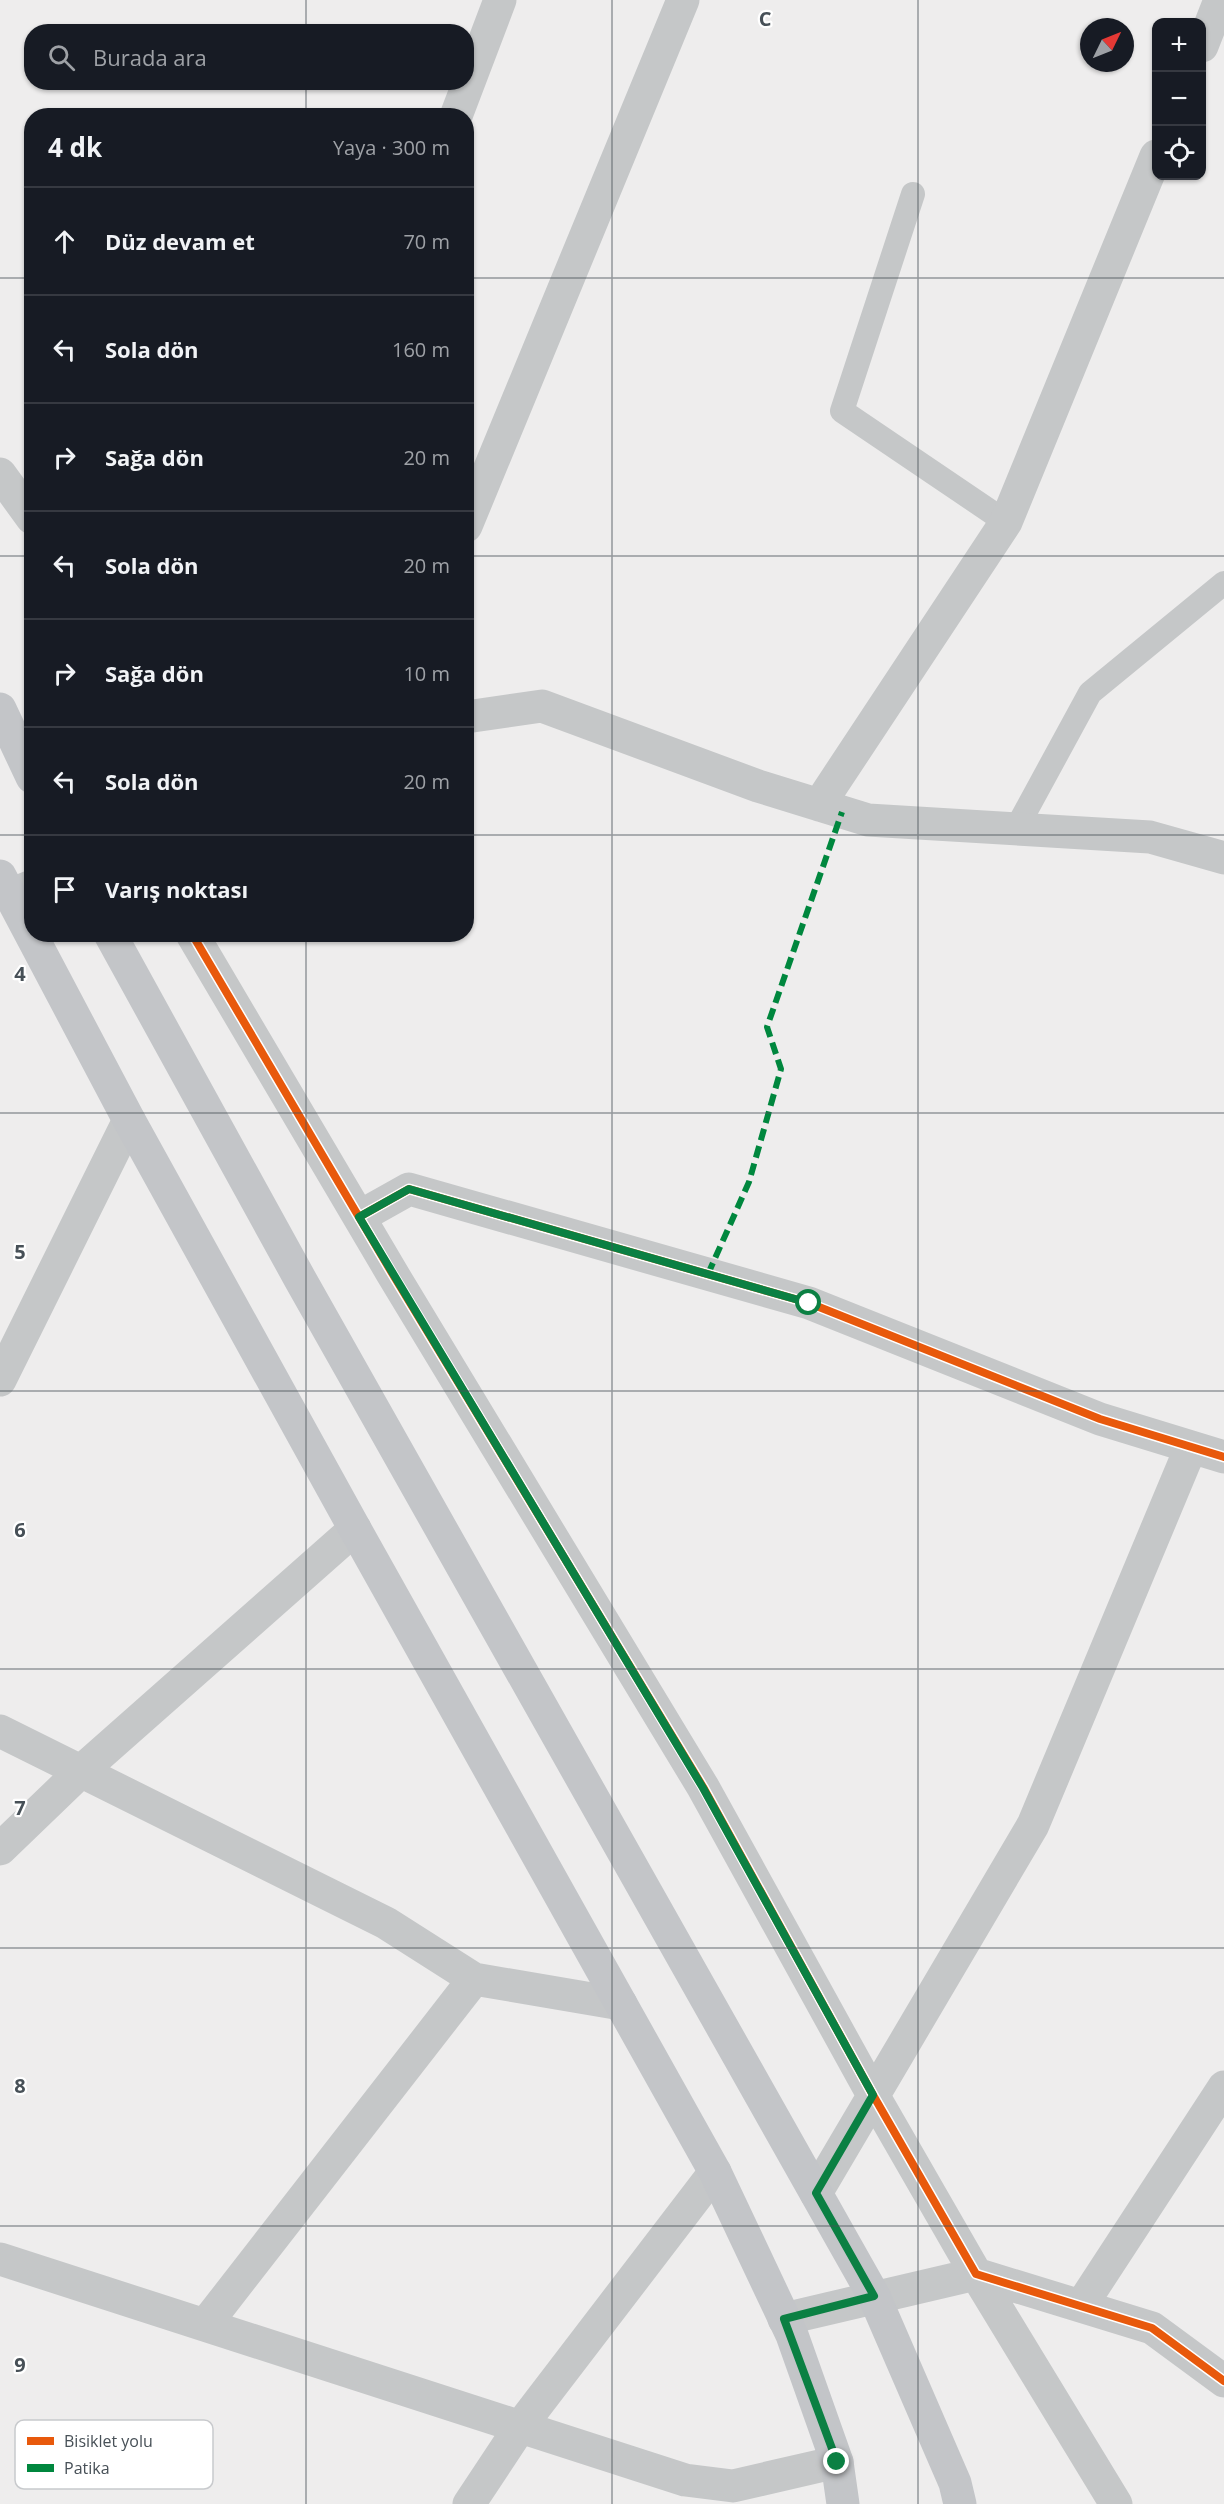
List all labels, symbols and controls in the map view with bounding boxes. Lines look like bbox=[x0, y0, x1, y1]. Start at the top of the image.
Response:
text: C bbox=[759, 5, 772, 32]
north arrow bbox=[1080, 18, 1134, 72]
map controls bbox=[1152, 18, 1206, 180]
button: + bbox=[1152, 18, 1206, 72]
search box bbox=[24, 24, 474, 90]
icon: search bbox=[45, 41, 78, 74]
text: Burada ara bbox=[93, 42, 207, 72]
button: − bbox=[1152, 72, 1206, 126]
button: locate bbox=[1152, 126, 1206, 180]
text: 4 dk bbox=[48, 129, 102, 165]
text: Yaya · 300 m bbox=[333, 134, 450, 161]
icon: ahead bbox=[48, 225, 81, 258]
text: Düz devam et bbox=[105, 226, 255, 256]
text: 70 m bbox=[403, 228, 450, 255]
icon: left bbox=[48, 333, 81, 366]
text: Sola dön bbox=[105, 334, 198, 364]
text: 160 m bbox=[392, 336, 450, 363]
icon: right bbox=[48, 441, 81, 474]
text: Sağa dön bbox=[105, 442, 204, 472]
text: 20 m bbox=[403, 444, 450, 471]
icon: left bbox=[48, 549, 81, 582]
text: Sola dön bbox=[105, 550, 198, 580]
text: 20 m bbox=[403, 552, 450, 579]
icon: right bbox=[48, 657, 81, 690]
text: Sağa dön bbox=[105, 658, 204, 688]
text: 10 m bbox=[403, 660, 450, 687]
icon: left bbox=[48, 765, 81, 798]
text: Sola dön bbox=[105, 766, 198, 796]
text: 20 m bbox=[403, 768, 450, 795]
icon: arrive bbox=[48, 873, 81, 906]
text: Varış noktası bbox=[105, 874, 248, 904]
text: 4 bbox=[14, 960, 26, 987]
text: 5 bbox=[14, 1238, 26, 1265]
route start bbox=[795, 1289, 821, 1315]
text: 6 bbox=[14, 1516, 26, 1543]
text: 7 bbox=[14, 1794, 26, 1821]
text: 8 bbox=[14, 2072, 26, 2099]
text: 9 bbox=[14, 2351, 26, 2378]
legend bbox=[15, 2420, 213, 2489]
text: Bisiklet yolu bbox=[64, 2430, 153, 2452]
route end bbox=[823, 2448, 849, 2474]
text: Patika bbox=[64, 2457, 110, 2479]

